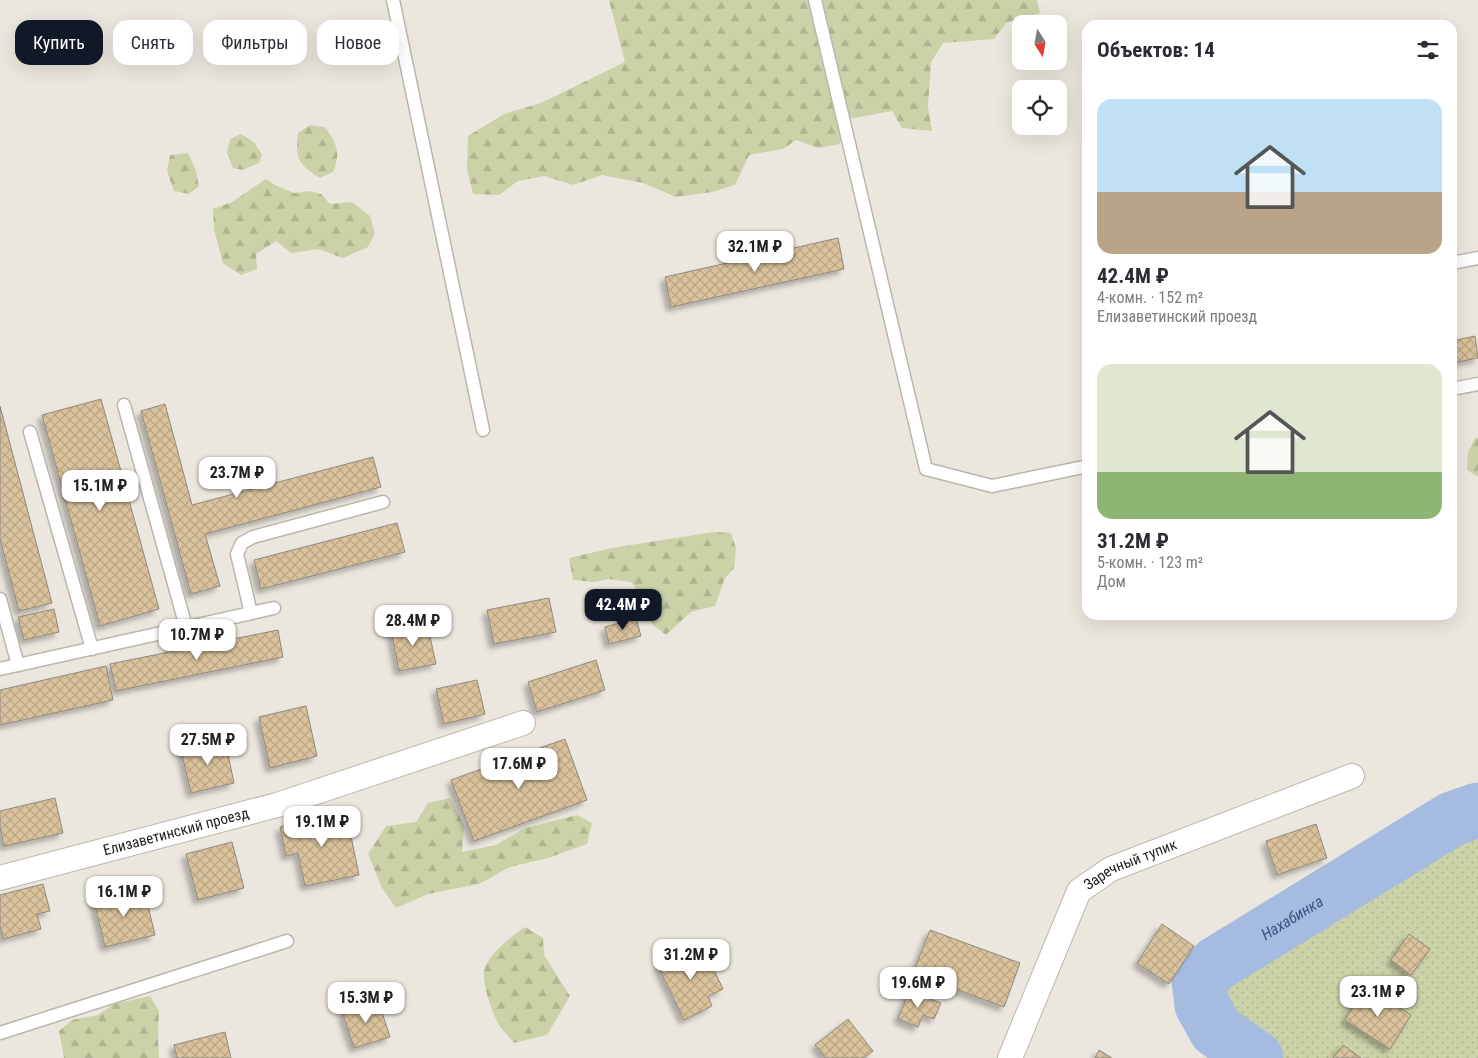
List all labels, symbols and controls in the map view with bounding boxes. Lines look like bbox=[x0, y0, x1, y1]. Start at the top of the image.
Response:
north arrow bbox=[1012, 15, 1068, 70]
map controls bbox=[1012, 15, 1067, 135]
chip: Купить bbox=[15, 20, 103, 65]
chip: Снять bbox=[113, 20, 193, 65]
chip: Фильтры bbox=[203, 20, 307, 65]
chip: Новое bbox=[317, 20, 399, 65]
icon: filters bbox=[1414, 36, 1442, 64]
text: Объектов: 14 bbox=[1097, 38, 1215, 62]
button: locate bbox=[1012, 80, 1067, 135]
icon: home bbox=[1225, 132, 1315, 222]
pin: 32.1M ₽ bbox=[709, 230, 801, 273]
text: 32.1M ₽ bbox=[728, 237, 782, 256]
text: 42.4M ₽ bbox=[1097, 264, 1169, 288]
text: 4-комн. · 152 m² bbox=[1097, 288, 1203, 307]
text: Елизаветинский проезд bbox=[1097, 307, 1257, 326]
icon: home bbox=[1225, 397, 1315, 487]
pin: 23.7M ₽ bbox=[191, 456, 283, 499]
text: 23.7M ₽ bbox=[210, 463, 264, 482]
pin: 15.1M ₽ bbox=[54, 470, 146, 512]
text: 15.1M ₽ bbox=[73, 476, 127, 495]
text: 31.2M ₽ bbox=[1097, 529, 1169, 553]
text: 5-комн. · 123 m² bbox=[1097, 553, 1203, 572]
text: Дом bbox=[1097, 572, 1126, 591]
pin: 42.4M ₽ bbox=[577, 588, 669, 631]
text: 42.4M ₽ bbox=[596, 595, 650, 614]
pin: 28.4M ₽ bbox=[367, 604, 459, 647]
text: 28.4M ₽ bbox=[386, 611, 440, 630]
pin: 10.7M ₽ bbox=[151, 618, 243, 661]
text: 10.7M ₽ bbox=[170, 625, 224, 644]
pin: 27.5M ₽ bbox=[162, 724, 254, 766]
text: 27.5M ₽ bbox=[181, 730, 235, 749]
pin: 17.6M ₽ bbox=[473, 748, 565, 790]
text: 17.6M ₽ bbox=[492, 754, 546, 773]
street label: Елизаветинский проезд bbox=[101, 804, 251, 859]
pin: 19.1M ₽ bbox=[276, 806, 368, 848]
text: 19.1M ₽ bbox=[295, 812, 349, 831]
street label: Заречный тупик bbox=[1080, 835, 1179, 894]
pin: 16.1M ₽ bbox=[78, 876, 170, 918]
text: 16.1M ₽ bbox=[97, 882, 151, 901]
water label: Нахабинка bbox=[1257, 891, 1326, 944]
pin: 31.2M ₽ bbox=[645, 938, 737, 981]
text: 31.2M ₽ bbox=[664, 945, 718, 964]
pin: 19.6M ₽ bbox=[872, 966, 964, 1009]
text: 19.6M ₽ bbox=[891, 973, 945, 992]
pin: 23.1M ₽ bbox=[1332, 976, 1424, 1018]
pin: 15.3M ₽ bbox=[320, 982, 412, 1024]
text: 23.1M ₽ bbox=[1351, 982, 1405, 1001]
text: 15.3M ₽ bbox=[339, 988, 393, 1007]

